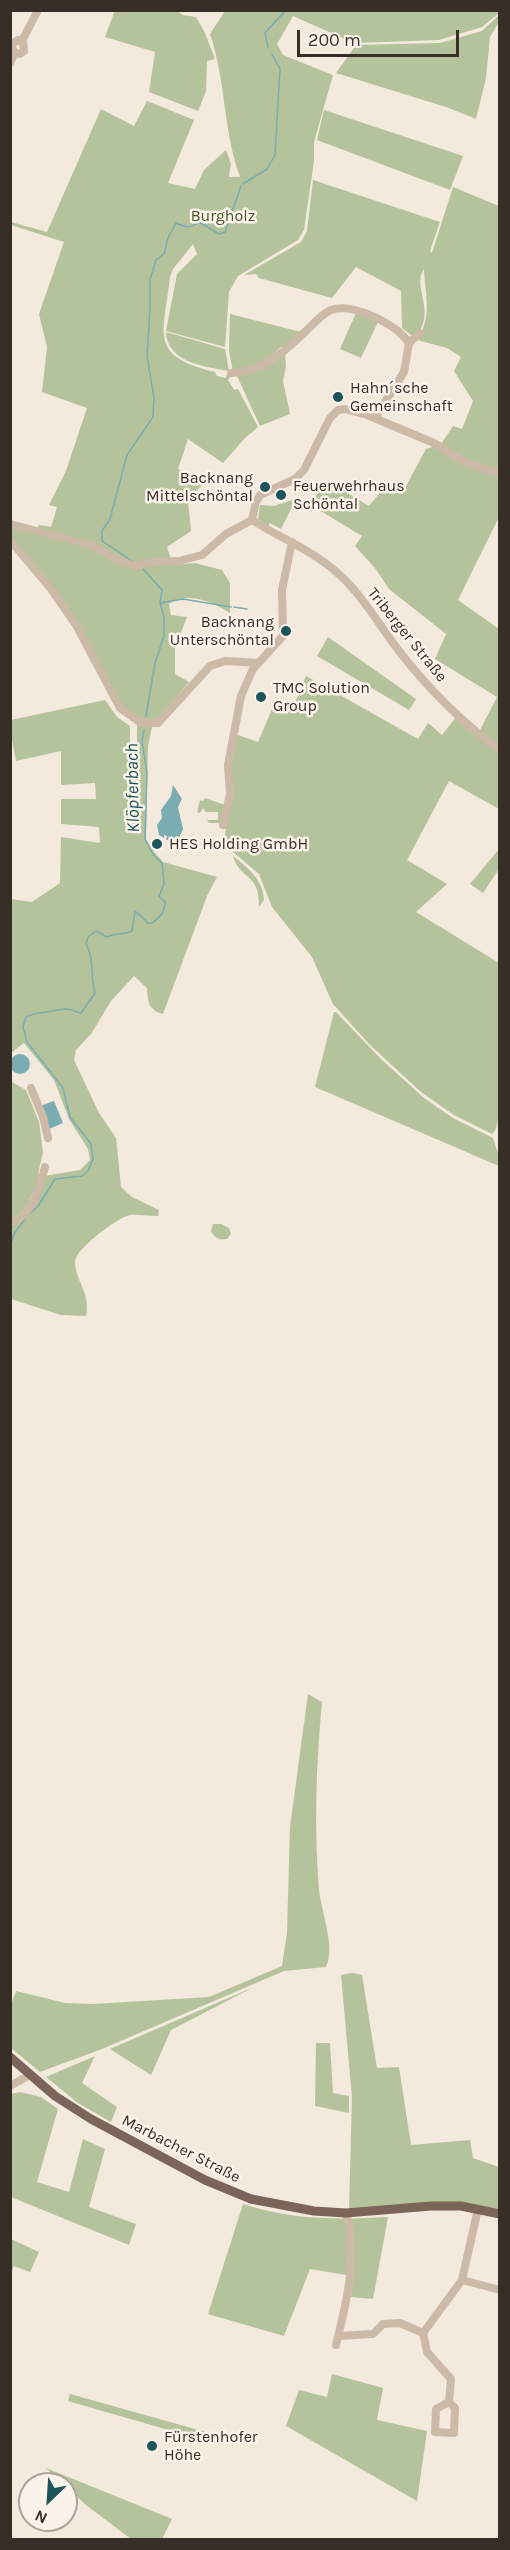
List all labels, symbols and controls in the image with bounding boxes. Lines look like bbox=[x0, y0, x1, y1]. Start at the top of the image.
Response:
scale bar bbox=[300, 18, 462, 56]
text: 200 m bbox=[308, 29, 361, 51]
park label: Burgholz bbox=[191, 206, 255, 226]
place label: Hahn´sche Gemeinschaft bbox=[350, 378, 453, 416]
marker: Hahn´sche Gemeinschaft bbox=[331, 390, 345, 404]
place label: Backnang Mittelschöntal bbox=[146, 468, 253, 506]
place label: Feuerwehrhaus Schöntal bbox=[293, 476, 405, 514]
marker: Backnang Mittelschöntal bbox=[258, 480, 272, 494]
marker: Feuerwehrhaus Schöntal bbox=[274, 488, 288, 502]
street label: Triberger Straße bbox=[363, 584, 451, 686]
place label: Backnang Unterschöntal bbox=[170, 612, 274, 650]
marker: Backnang Unterschöntal bbox=[279, 624, 293, 638]
place label: TMC Solution Group bbox=[273, 678, 370, 716]
marker: TMC Solution Group bbox=[254, 690, 268, 704]
water label: Klöpferbach bbox=[121, 743, 145, 833]
place label: HES Holding GmbH bbox=[169, 834, 308, 854]
marker: HES Holding GmbH bbox=[150, 837, 164, 851]
street label: Marbacher Straße bbox=[119, 2111, 243, 2187]
place label: Fürstenhofer Höhe bbox=[164, 2427, 258, 2465]
marker: Fürstenhofer Höhe bbox=[145, 2439, 159, 2453]
north arrow bbox=[18, 2472, 78, 2532]
text: N bbox=[32, 2506, 50, 2528]

